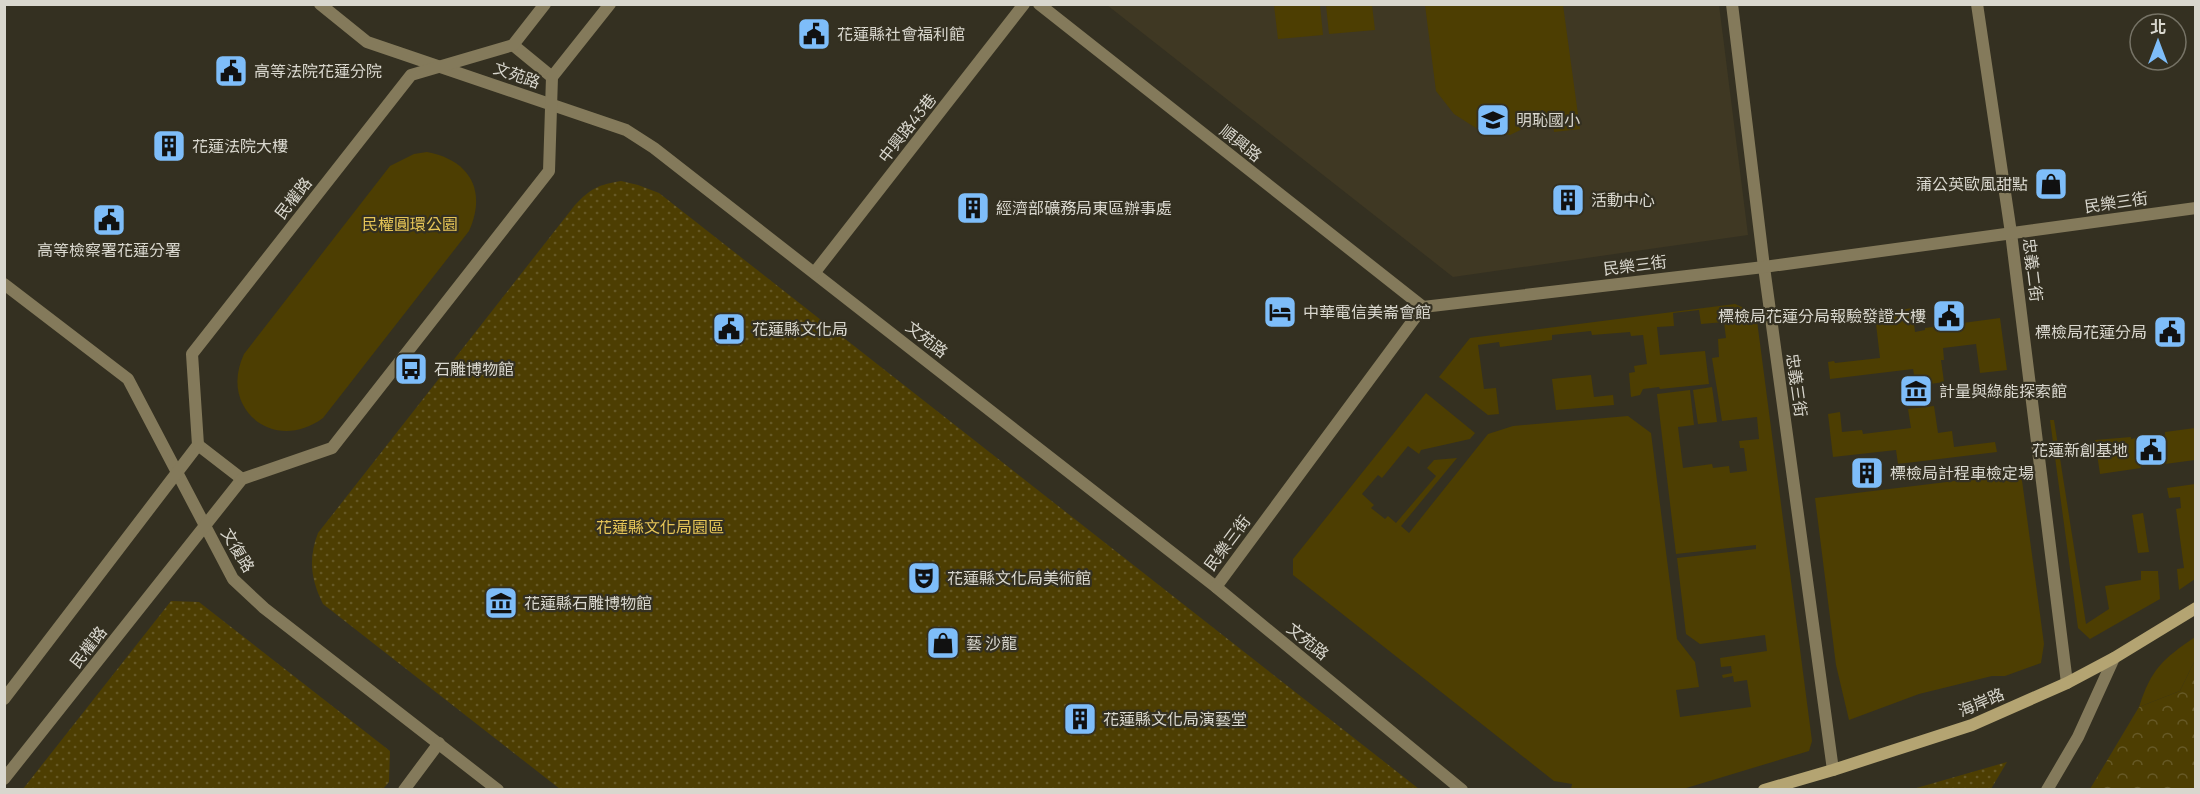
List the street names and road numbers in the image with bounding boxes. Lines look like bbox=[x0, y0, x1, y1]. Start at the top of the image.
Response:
street label: 文苑路 bbox=[491, 57, 543, 93]
street label: 中興路43巷 bbox=[873, 89, 941, 167]
street label: 順興路 bbox=[1215, 120, 1267, 166]
street label: 民權路 bbox=[270, 172, 316, 224]
street label: 民樂三街 bbox=[2083, 187, 2149, 217]
street label: 忠義二街 bbox=[2018, 237, 2048, 303]
street label: 民樂三街 bbox=[1602, 250, 1668, 280]
street label: 文苑路 bbox=[901, 316, 953, 362]
street label: 忠義三街 bbox=[1782, 352, 1812, 418]
street label: 民樂三街 bbox=[1199, 511, 1255, 575]
street label: 文復路 bbox=[216, 524, 260, 576]
street label: 文苑路 bbox=[1282, 617, 1334, 665]
street label: 民權路 bbox=[65, 621, 111, 673]
street label: 海岸路 bbox=[1955, 682, 2007, 722]

